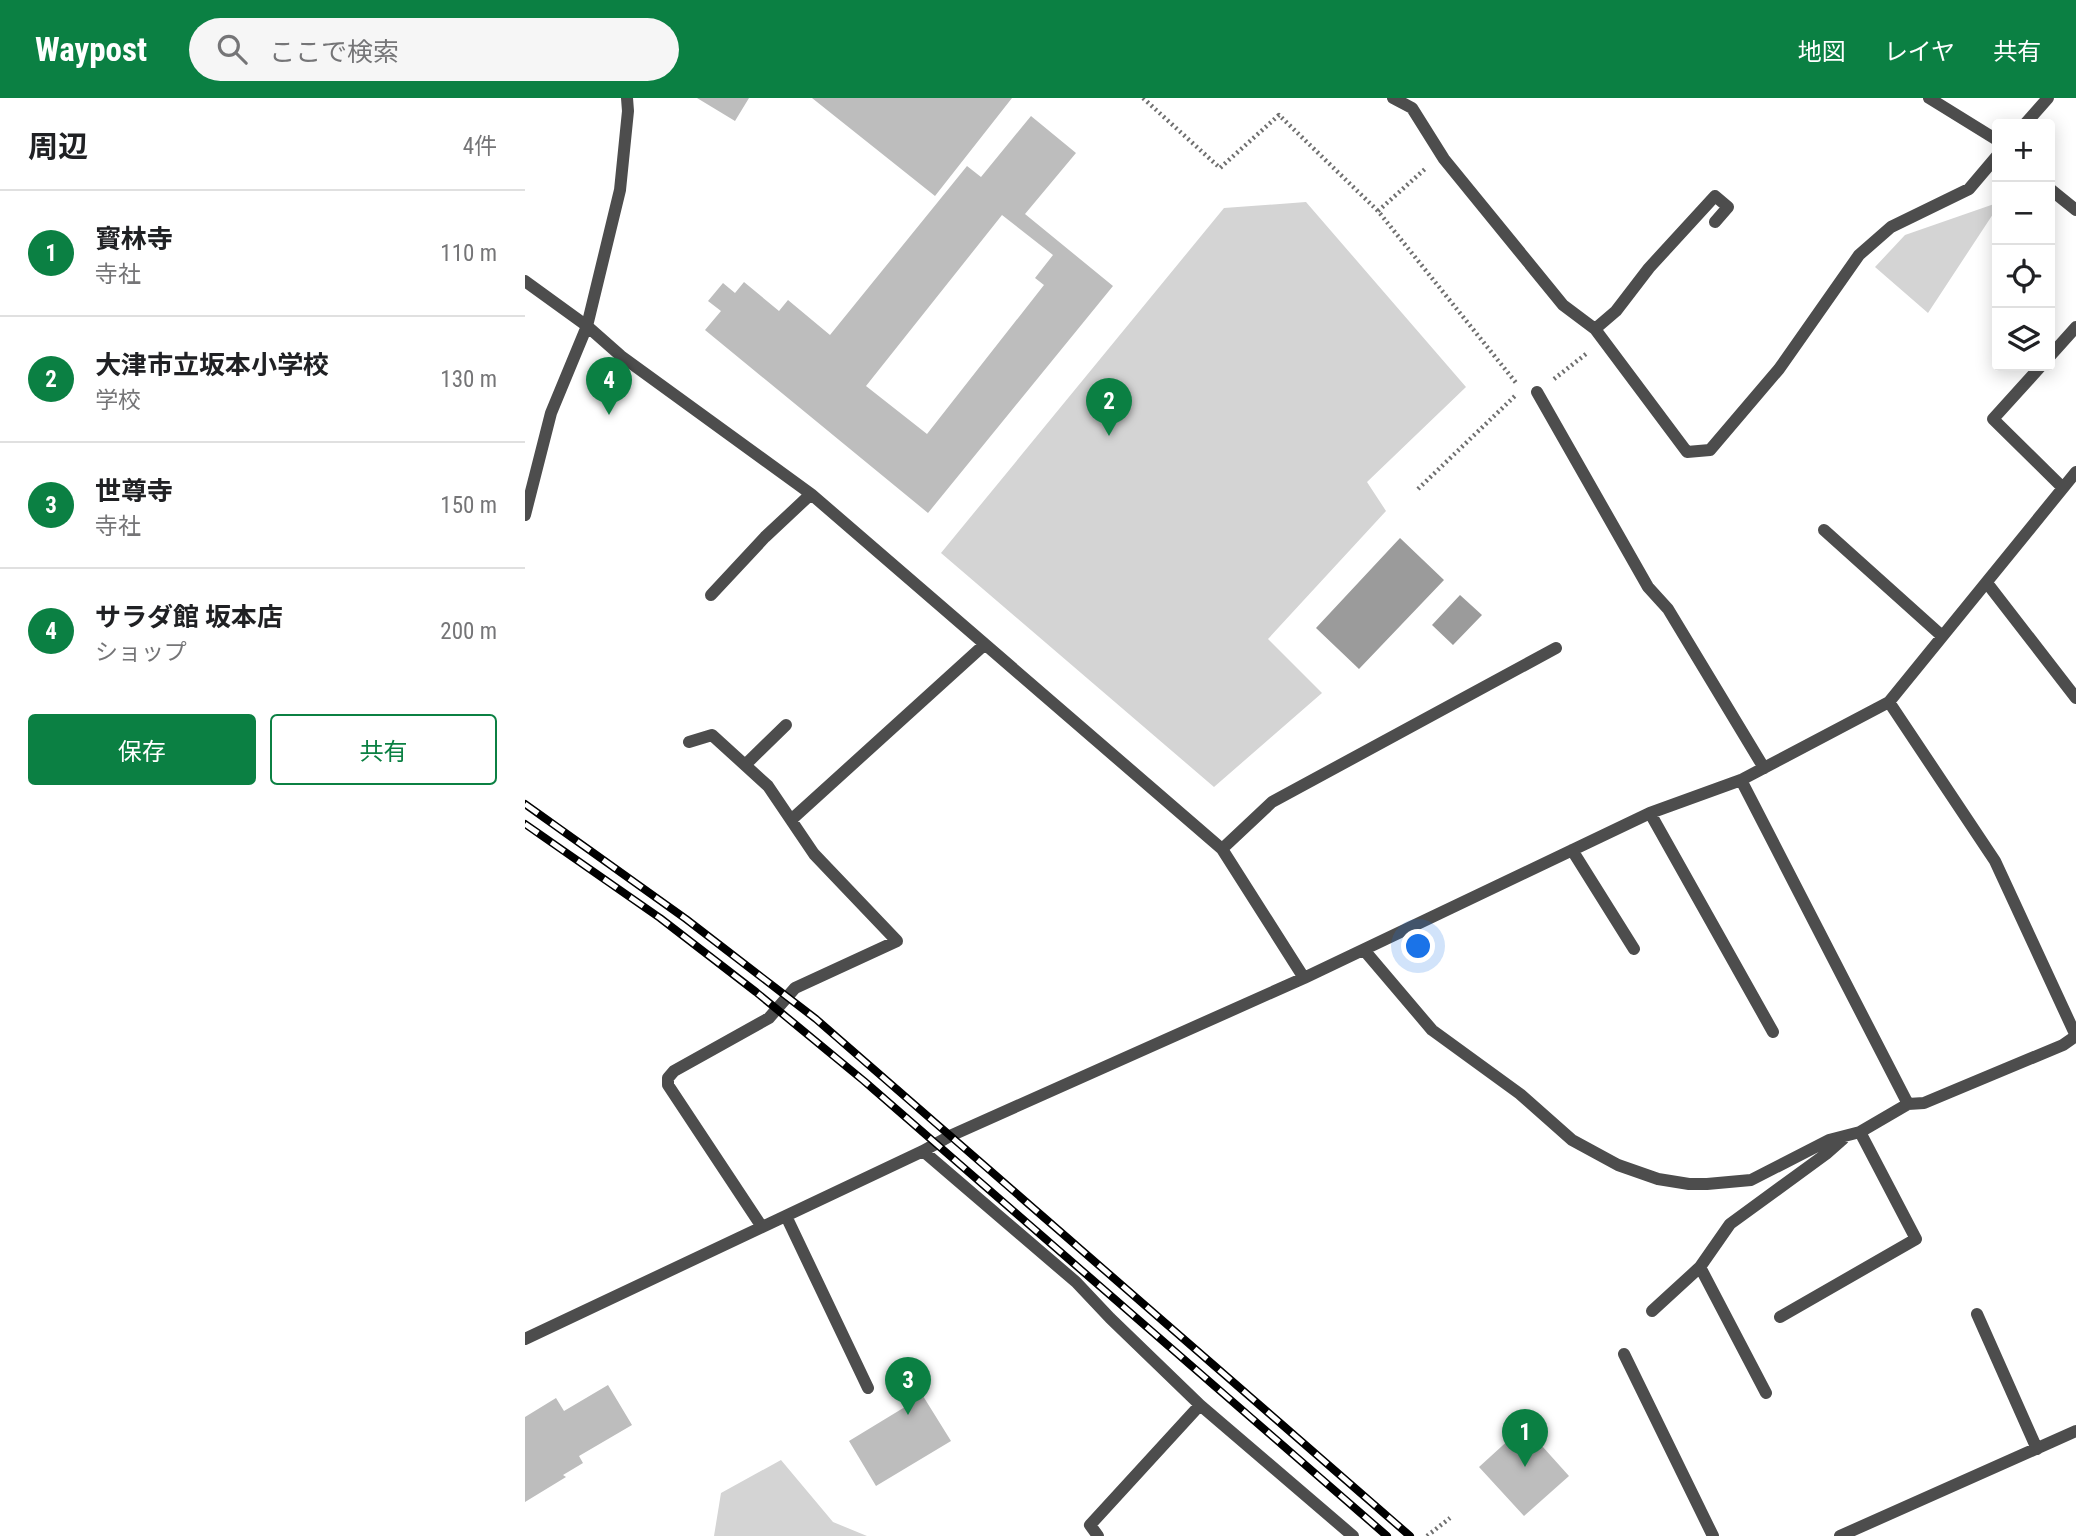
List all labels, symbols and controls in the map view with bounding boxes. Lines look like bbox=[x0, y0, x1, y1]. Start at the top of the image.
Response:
search box bbox=[189, 18, 679, 81]
text: Waypost bbox=[35, 30, 147, 69]
icon: search bbox=[213, 30, 251, 68]
text: ここで検索 bbox=[269, 37, 399, 67]
text: 地図 bbox=[1798, 38, 1846, 66]
text: レイヤ bbox=[1884, 38, 1955, 66]
text: 共有 bbox=[1993, 38, 2041, 66]
map controls bbox=[1992, 119, 2055, 371]
button: + bbox=[1992, 119, 2055, 182]
text: 周辺 bbox=[28, 129, 88, 164]
text: 4件 bbox=[463, 133, 497, 160]
button: − bbox=[1992, 182, 2055, 245]
text: 寳林寺 bbox=[95, 224, 173, 254]
text: 1 bbox=[45, 240, 57, 267]
text: 110 m bbox=[440, 240, 497, 267]
button: locate bbox=[1992, 245, 2055, 308]
text: 寺社 bbox=[95, 261, 141, 288]
button: layers bbox=[1992, 308, 2055, 371]
text: 大津市立坂本小学校 bbox=[95, 350, 329, 380]
pin: 4 bbox=[586, 357, 632, 415]
text: 2 bbox=[45, 366, 57, 393]
text: 130 m bbox=[440, 366, 497, 393]
pin: 2 bbox=[1086, 378, 1132, 436]
text: 学校 bbox=[95, 387, 141, 414]
text: 世尊寺 bbox=[95, 476, 173, 506]
text: 3 bbox=[45, 492, 57, 519]
text: 150 m bbox=[440, 492, 497, 519]
text: 寺社 bbox=[95, 513, 141, 540]
text: サラダ館 坂本店 bbox=[95, 602, 283, 632]
text: 4 bbox=[45, 618, 57, 645]
text: 200 m bbox=[440, 618, 497, 645]
text: ショップ bbox=[95, 639, 187, 666]
button: 保存 bbox=[28, 714, 256, 785]
button: 共有 bbox=[270, 714, 497, 785]
your location bbox=[1401, 929, 1435, 963]
pin: 3 bbox=[885, 1357, 931, 1415]
pin: 1 bbox=[1502, 1409, 1548, 1467]

